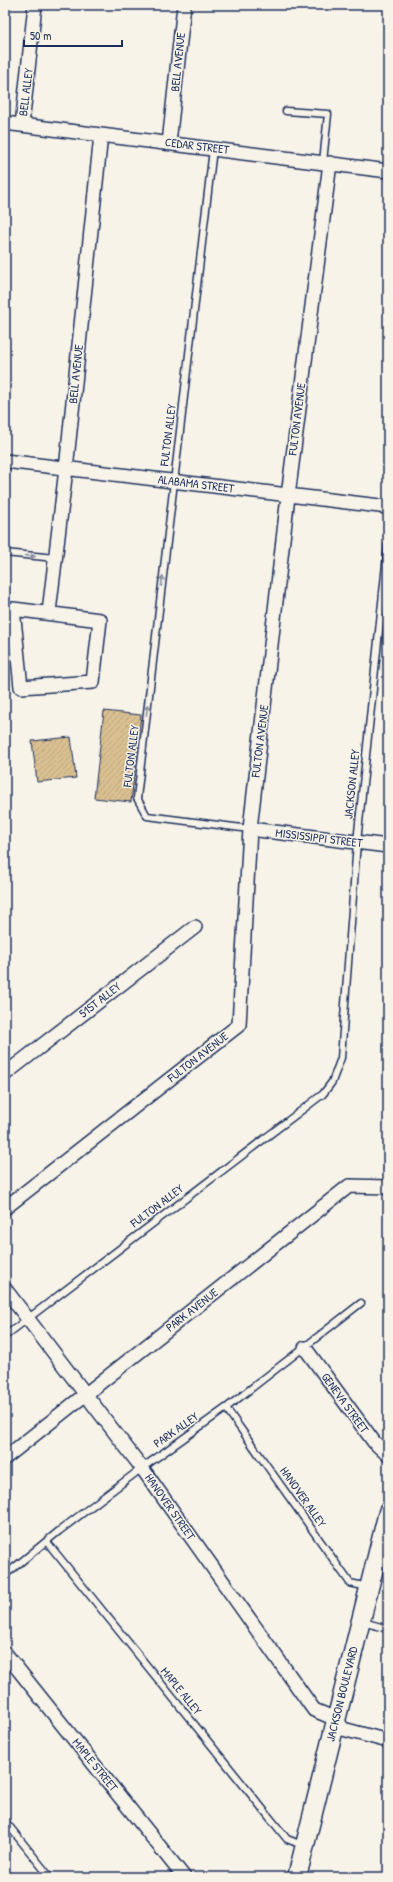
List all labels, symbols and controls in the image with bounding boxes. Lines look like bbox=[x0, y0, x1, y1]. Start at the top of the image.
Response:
scale bar bbox=[24, 22, 122, 48]
text: 50 m bbox=[30, 27, 51, 44]
street label: BELL AVENUE bbox=[166, 31, 189, 92]
street label: BELL ALLEY bbox=[14, 66, 37, 117]
street label: CEDAR STREET bbox=[164, 133, 230, 158]
street label: BELL AVENUE bbox=[64, 343, 87, 404]
street label: FULTON AVENUE bbox=[283, 381, 309, 457]
street label: FULTON ALLEY bbox=[155, 402, 180, 468]
street label: ALABAMA STREET bbox=[157, 470, 236, 497]
one-way arrow bbox=[24, 553, 36, 559]
one-way arrow bbox=[159, 575, 165, 587]
street label: FULTON AVENUE bbox=[246, 703, 272, 779]
one-way arrow bbox=[144, 704, 150, 716]
street label: FULTON ALLEY bbox=[118, 723, 143, 789]
street label: JACKSON ALLEY bbox=[339, 748, 364, 820]
street label: MISSISSIPPI STREET bbox=[275, 824, 364, 851]
street label: 51ST ALLEY bbox=[75, 977, 125, 1021]
street label: FULTON AVENUE bbox=[163, 1027, 232, 1086]
street label: FULTON ALLEY bbox=[126, 1180, 187, 1232]
street label: PARK AVENUE bbox=[162, 1283, 222, 1335]
street label: GENEVA STREET bbox=[318, 1369, 373, 1437]
street label: PARK ALLEY bbox=[150, 1407, 202, 1451]
street label: HANOVER ALLEY bbox=[276, 1463, 331, 1531]
street label: HANOVER STREET bbox=[141, 1470, 200, 1544]
street label: JACKSON BOULEVARD bbox=[321, 1644, 362, 1743]
street label: MAPLE ALLEY bbox=[157, 1663, 206, 1719]
street label: MAPLE STREET bbox=[69, 1734, 122, 1795]

